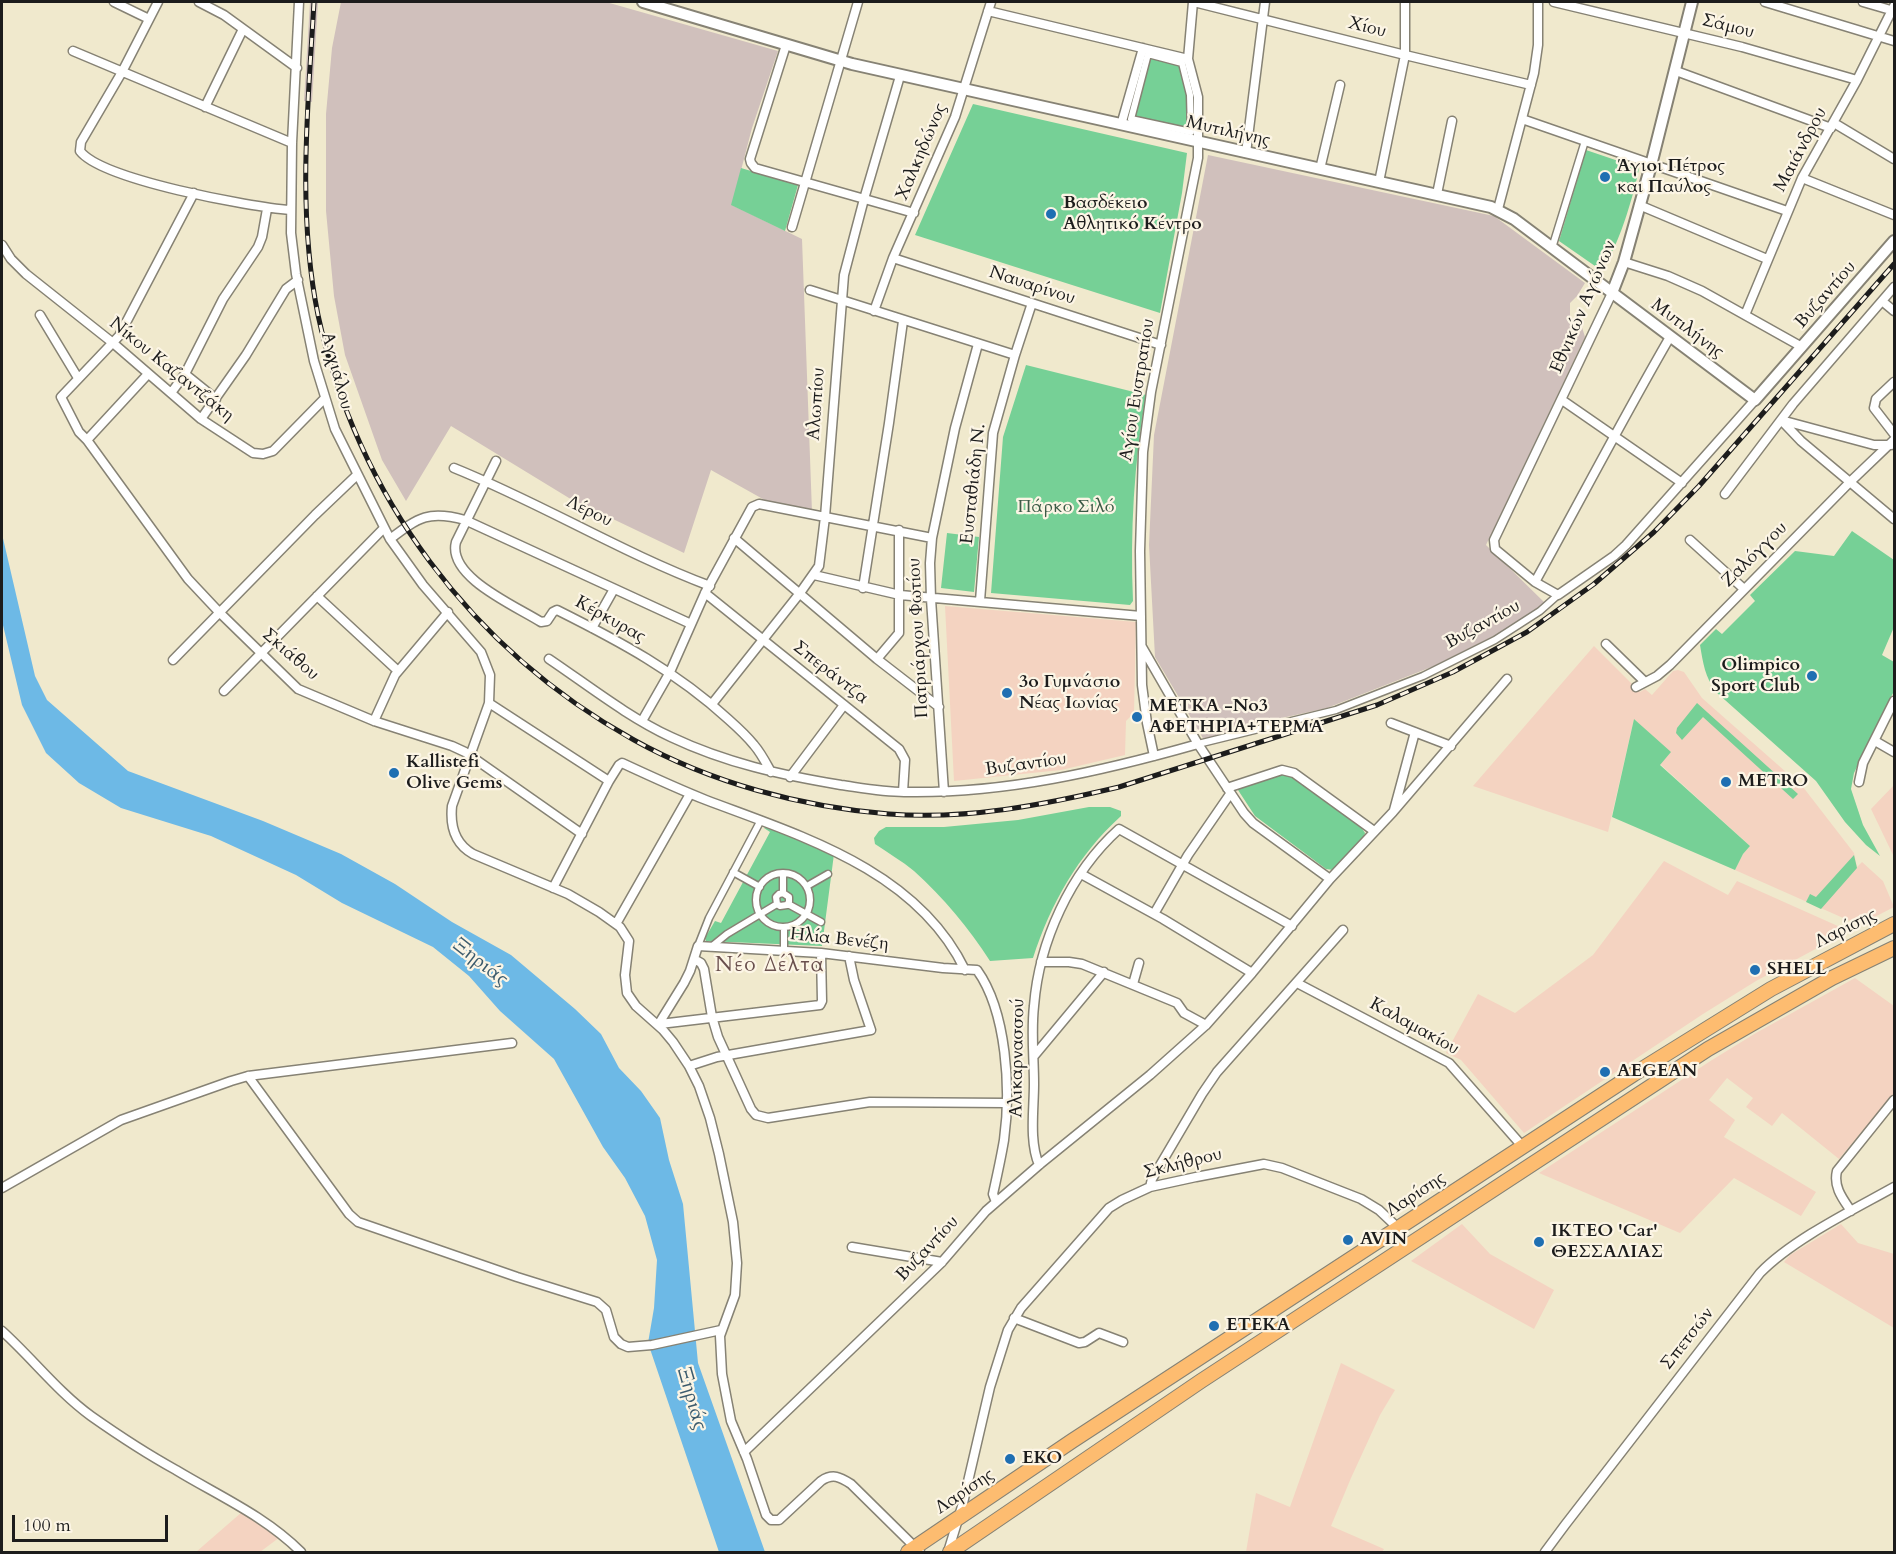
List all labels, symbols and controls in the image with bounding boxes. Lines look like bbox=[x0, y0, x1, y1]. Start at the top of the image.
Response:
street label: Σάμου bbox=[1700, 10, 1756, 44]
street label: Χίου bbox=[1346, 13, 1388, 43]
street label: Χαλκηδώνος bbox=[892, 100, 952, 204]
street label: Μαιάνδρου bbox=[1770, 104, 1832, 196]
street label: Μυτιλήνης bbox=[1184, 112, 1272, 152]
place label: Άγιοι Πέτρος και Παύλος bbox=[1617, 156, 1725, 198]
marker: Άγιοι Πέτρος και Παύλος bbox=[1598, 170, 1612, 184]
place label: Βασδέκειο Αθλητικό Κέντρο bbox=[1063, 193, 1202, 236]
marker: Βασδέκειο Αθλητικό Κέντρο bbox=[1044, 207, 1058, 221]
street label: Εθνικών Αγώνων bbox=[1546, 237, 1622, 377]
street label: Βυζαντίου bbox=[1791, 257, 1861, 333]
street label: Ναυαρίνου bbox=[986, 262, 1078, 310]
street label: Μυτιλήνης bbox=[1646, 295, 1728, 363]
street label: Νίκου Καζαντζάκη bbox=[104, 313, 238, 427]
street label: Αγίου Ευστρατίου bbox=[1116, 317, 1160, 463]
street label: Αγχιάλου bbox=[315, 330, 357, 412]
street label: Αλωπίου bbox=[804, 367, 830, 441]
street label: Ευσταθιάδη Ν. bbox=[957, 423, 991, 545]
street label: Λέρου bbox=[562, 492, 616, 532]
park label: Πάρκο Σιλό bbox=[1018, 497, 1114, 519]
street label: Ζαλόγγου bbox=[1718, 518, 1792, 592]
street label: Πατριάρχου Φωτίου bbox=[904, 557, 934, 719]
street label: Κέρκυρας bbox=[571, 592, 649, 648]
street label: Βυζαντίου bbox=[1442, 596, 1524, 654]
street label: Σκιάθου bbox=[257, 624, 323, 686]
street label: Σπεράντζα bbox=[788, 637, 872, 709]
place label: Olimpico Sport Club bbox=[1711, 655, 1800, 698]
marker: Olimpico Sport Club bbox=[1805, 669, 1819, 683]
place label: 3ο Γυμνάσιο Νέας Ιωνίας bbox=[1019, 672, 1120, 714]
marker: 3ο Γυμνάσιο Νέας Ιωνίας bbox=[1000, 686, 1014, 700]
place label: ΜΕΤΚΑ -Νο3 ΑΦΕΤΗΡΙΑ+ΤΕΡΜΑ bbox=[1149, 696, 1323, 738]
marker: ΜΕΤΚΑ -Νο3 ΑΦΕΤΗΡΙΑ+ΤΕΡΜΑ bbox=[1130, 710, 1144, 724]
street label: Βυζαντίου bbox=[984, 749, 1068, 781]
place label: Kallistefi Olive Gems bbox=[406, 752, 502, 795]
marker: Kallistefi Olive Gems bbox=[387, 766, 401, 780]
place label: METRO bbox=[1738, 771, 1808, 793]
marker: METRO bbox=[1719, 775, 1733, 789]
street label: Λαρίσης bbox=[1811, 904, 1881, 954]
street label: Ηλία Βενέζη bbox=[789, 924, 889, 956]
water label: Ξηριάς bbox=[447, 934, 513, 992]
district label: Νέο Δέλτα bbox=[715, 953, 825, 979]
place label: SHELL bbox=[1767, 959, 1827, 981]
marker: SHELL bbox=[1748, 963, 1762, 977]
street label: Καλαμακίου bbox=[1365, 994, 1463, 1060]
street label: Αλικαρνασσού bbox=[1006, 998, 1030, 1118]
place label: AEGEAN bbox=[1617, 1061, 1697, 1083]
marker: AEGEAN bbox=[1598, 1065, 1612, 1079]
street label: Σκλήθρου bbox=[1142, 1144, 1224, 1184]
street label: Λαρίσης bbox=[1382, 1168, 1450, 1222]
street label: Βυζαντίου bbox=[892, 1212, 964, 1286]
place label: ΙΚΤΕΟ 'Car' ΘΕΣΣΑΛΙΑΣ bbox=[1551, 1221, 1663, 1264]
place label: AVIN bbox=[1360, 1229, 1407, 1251]
marker: AVIN bbox=[1341, 1233, 1355, 1247]
marker: ΙΚΤΕΟ 'Car' ΘΕΣΣΑΛΙΑΣ bbox=[1532, 1235, 1546, 1249]
street label: Σπετσών bbox=[1657, 1303, 1719, 1375]
place label: ΕΤΕΚΑ bbox=[1226, 1315, 1290, 1337]
marker: ΕΤΕΚΑ bbox=[1207, 1319, 1221, 1333]
water label: Ξηριάς bbox=[671, 1365, 711, 1433]
place label: EKO bbox=[1022, 1448, 1062, 1470]
marker: EKO bbox=[1003, 1452, 1017, 1466]
street label: Λαρίσης bbox=[931, 1464, 999, 1520]
scale bar bbox=[15, 1503, 171, 1541]
text: 100 m bbox=[23, 1513, 71, 1538]

